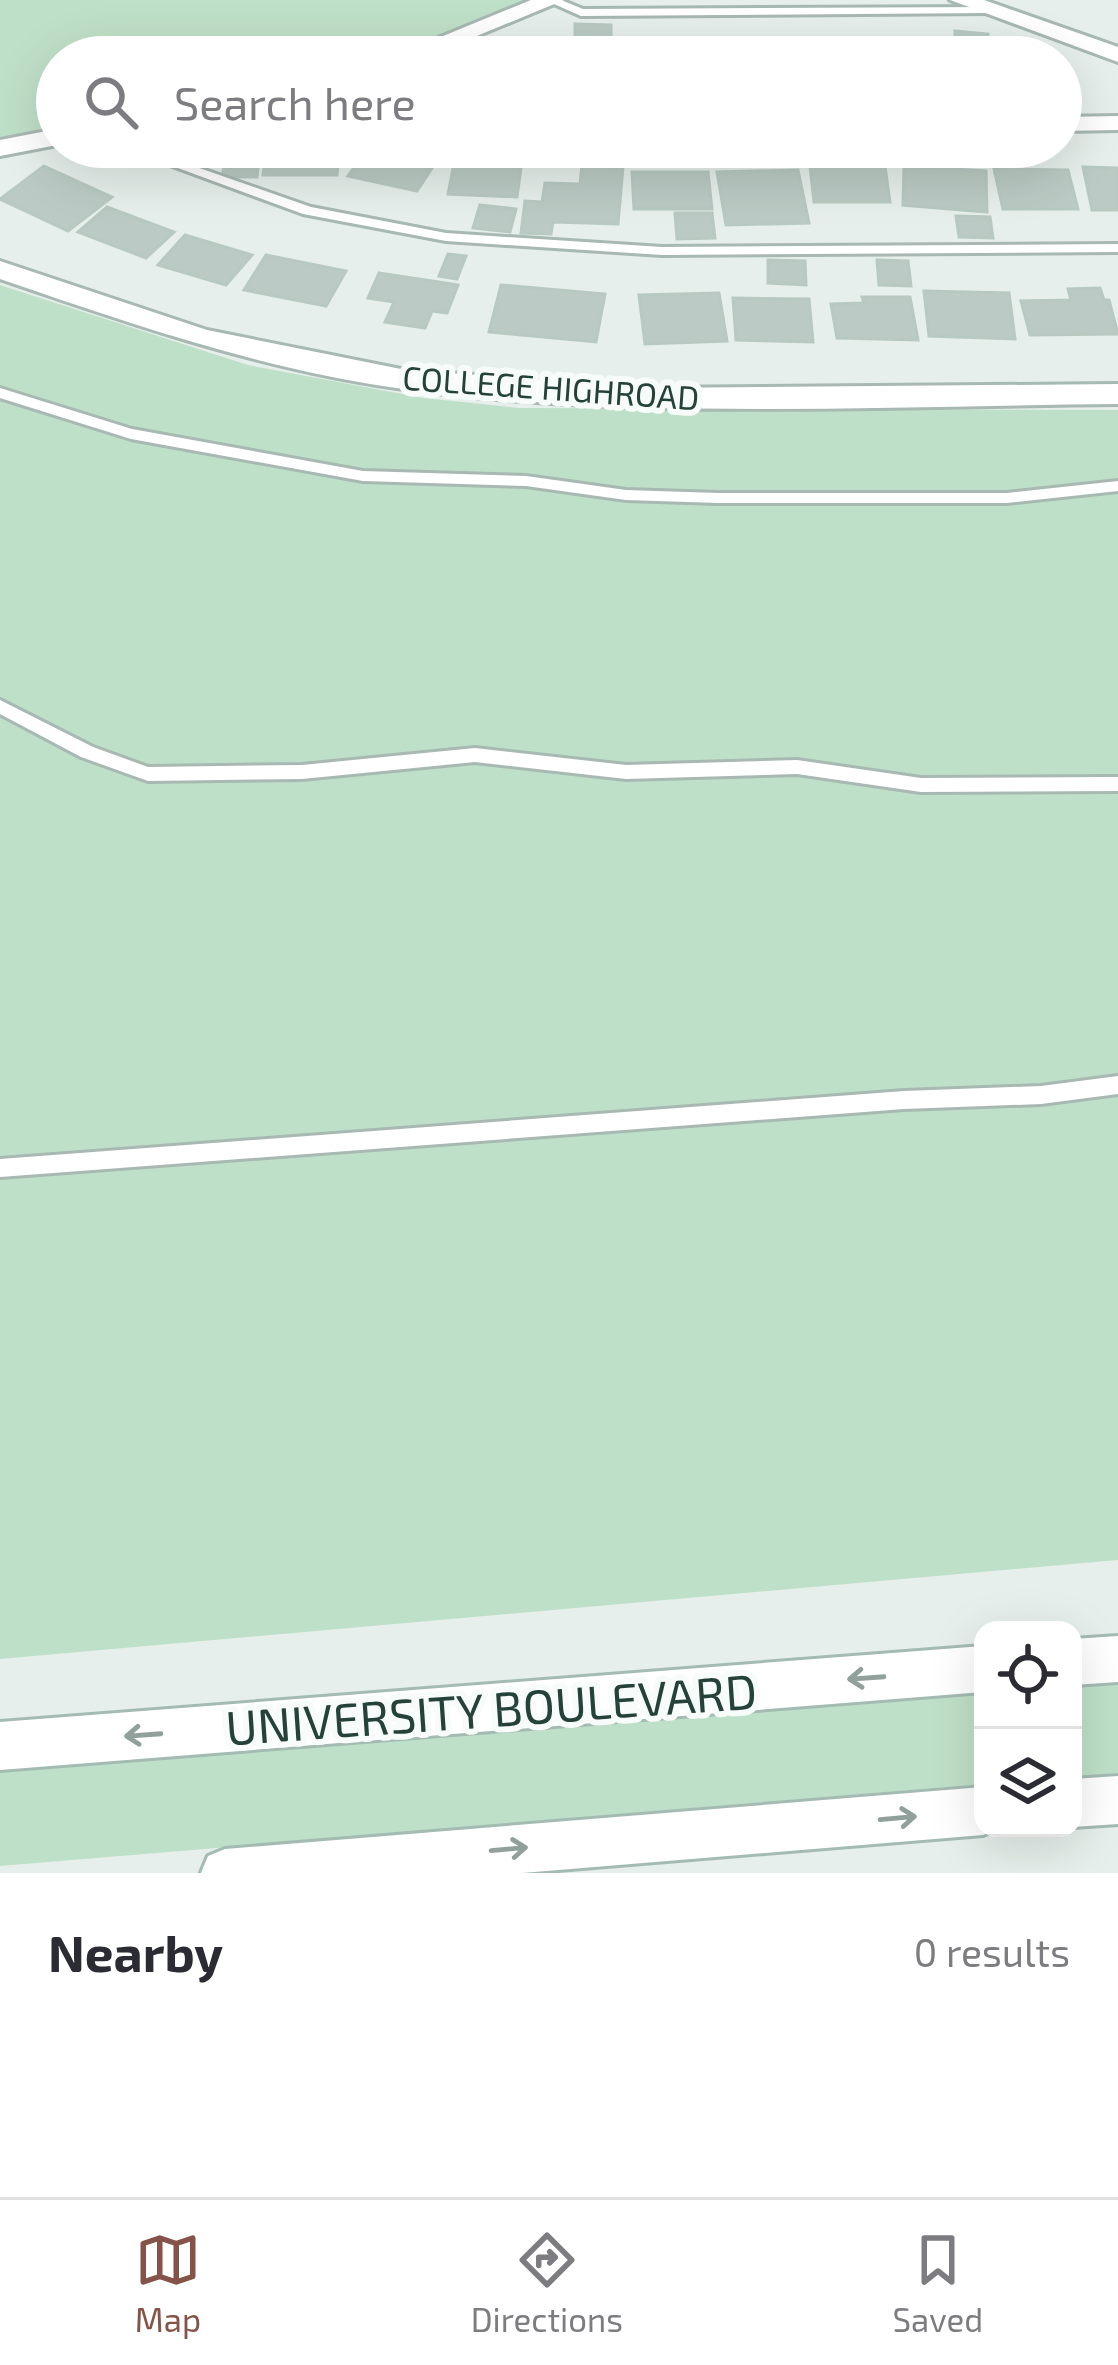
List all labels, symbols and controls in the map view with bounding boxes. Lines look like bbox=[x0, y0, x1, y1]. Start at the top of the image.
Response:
search box bbox=[36, 36, 1082, 168]
icon: search bbox=[78, 69, 144, 135]
text: Search here bbox=[174, 75, 416, 129]
street label: COLLEGE HIGHROAD bbox=[401, 357, 701, 417]
map controls bbox=[974, 1621, 1082, 1837]
button: locate bbox=[974, 1621, 1082, 1729]
street label: UNIVERSITY BOULEVARD bbox=[223, 1660, 759, 1756]
one-way arrow bbox=[847, 1667, 886, 1690]
one-way arrow bbox=[124, 1723, 163, 1746]
button: layers bbox=[974, 1729, 1082, 1837]
one-way arrow bbox=[878, 1806, 917, 1829]
one-way arrow bbox=[489, 1837, 528, 1860]
text: Nearby bbox=[48, 1921, 223, 1982]
text: 0 results bbox=[914, 1928, 1070, 1975]
tab: Map bbox=[135, 2227, 201, 2339]
tab: Directions bbox=[471, 2227, 623, 2339]
tab: Saved bbox=[893, 2227, 983, 2339]

